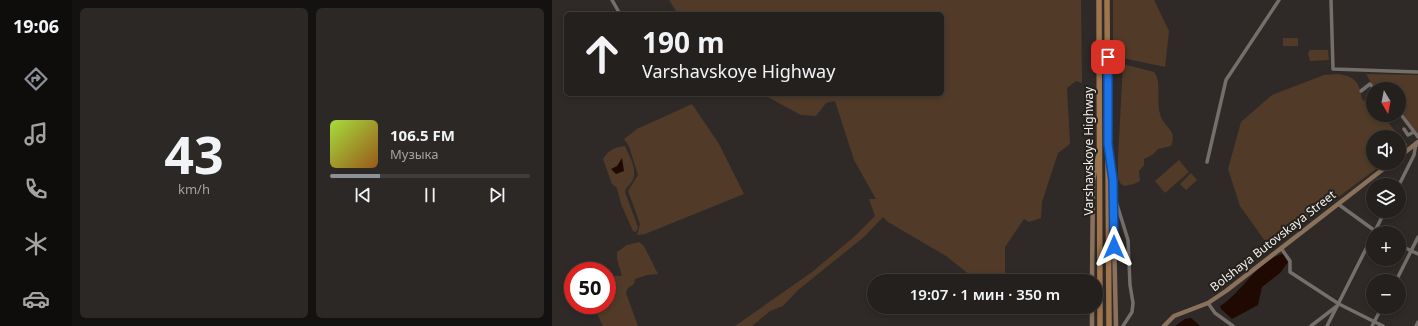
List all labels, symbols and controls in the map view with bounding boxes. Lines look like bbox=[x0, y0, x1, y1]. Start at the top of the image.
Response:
text: 19:06 bbox=[13, 14, 59, 38]
text: 190 m bbox=[642, 23, 725, 61]
icon: ahead bbox=[576, 28, 628, 80]
pin bbox=[1091, 40, 1125, 74]
icon: arrive bbox=[1097, 46, 1119, 68]
text: Varshavskoye Highway bbox=[642, 59, 835, 83]
icon: directions bbox=[22, 65, 50, 93]
north arrow bbox=[1366, 82, 1406, 122]
map controls bbox=[1366, 82, 1406, 314]
street label: Varshavskoye Highway bbox=[1080, 86, 1097, 215]
text: 43 bbox=[164, 118, 224, 189]
icon: music bbox=[22, 120, 50, 148]
text: 106.5 FM bbox=[390, 125, 455, 145]
button: sound bbox=[1366, 130, 1406, 170]
text: Музыка bbox=[390, 145, 439, 163]
icon: phone bbox=[22, 175, 50, 203]
button: layers bbox=[1366, 178, 1406, 218]
text: km/h bbox=[178, 180, 210, 198]
icon: previous bbox=[352, 184, 374, 206]
icon: pause bbox=[419, 184, 441, 206]
icon: next bbox=[486, 184, 508, 206]
street label: Bolshaya Butovskaya Street bbox=[1206, 186, 1340, 295]
position arrow bbox=[1093, 226, 1135, 268]
button: + bbox=[1366, 226, 1406, 266]
icon: climate bbox=[22, 230, 50, 258]
speed limit sign: 50 bbox=[564, 262, 616, 314]
button: − bbox=[1366, 274, 1406, 314]
text: 19:07 · 1 мин · 350 m bbox=[910, 284, 1060, 304]
icon: car bbox=[22, 285, 50, 313]

